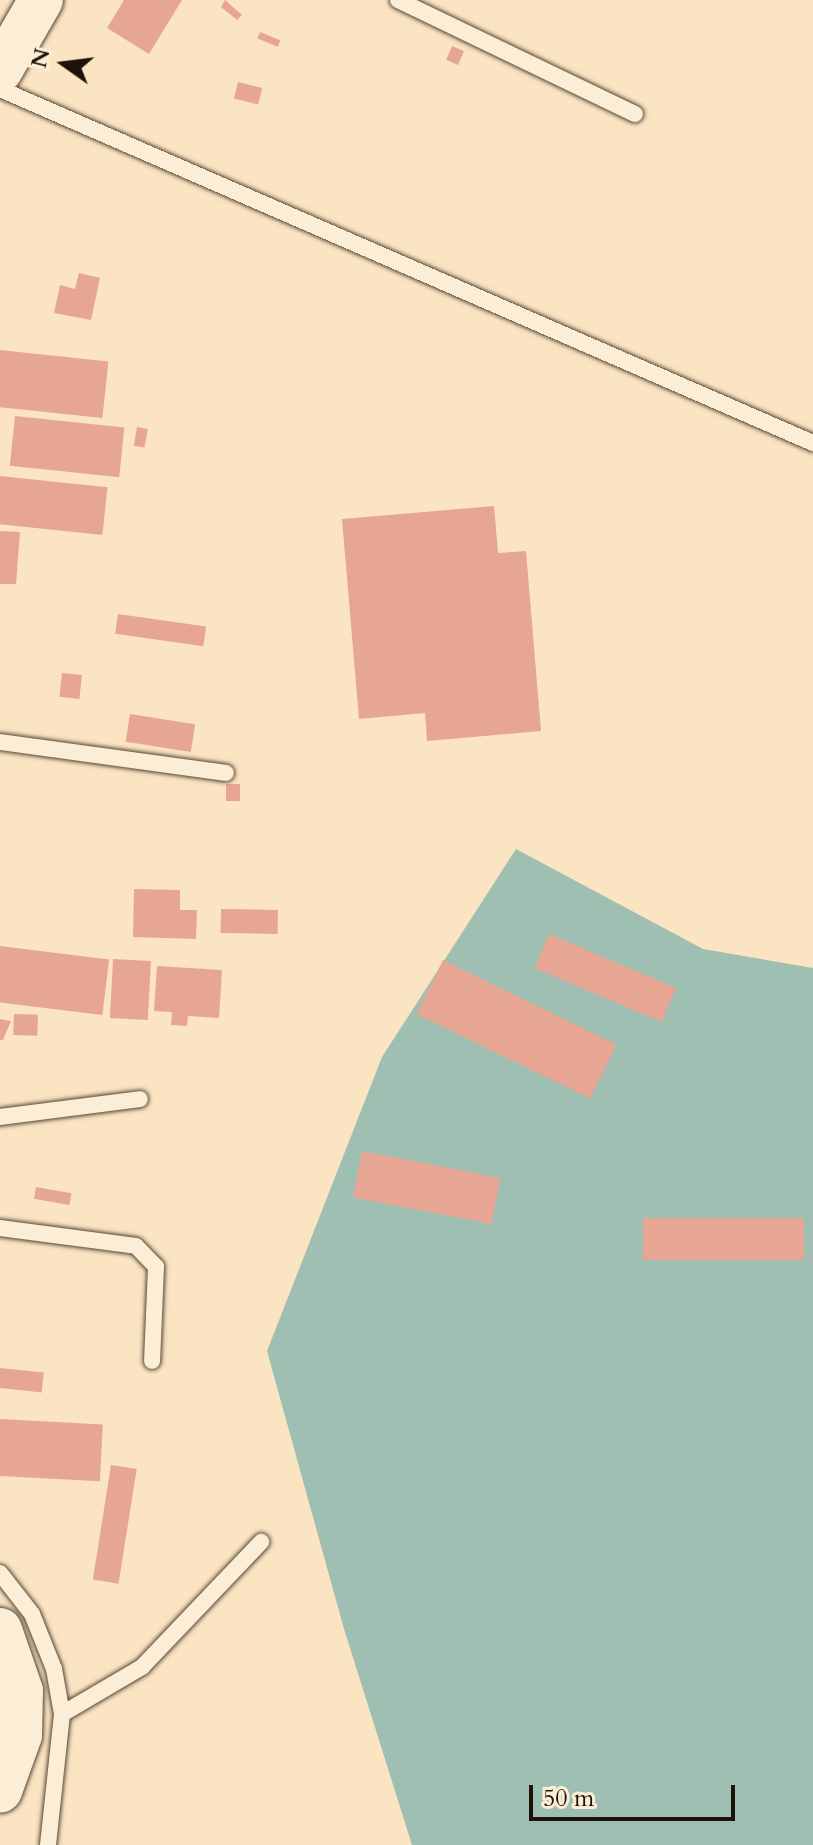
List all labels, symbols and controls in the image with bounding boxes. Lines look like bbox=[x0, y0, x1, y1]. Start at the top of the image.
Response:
north arrow bbox=[24, 24, 104, 104]
text: N bbox=[24, 45, 58, 71]
scale bar bbox=[533, 1769, 739, 1819]
text: 50 m bbox=[543, 1782, 594, 1815]

